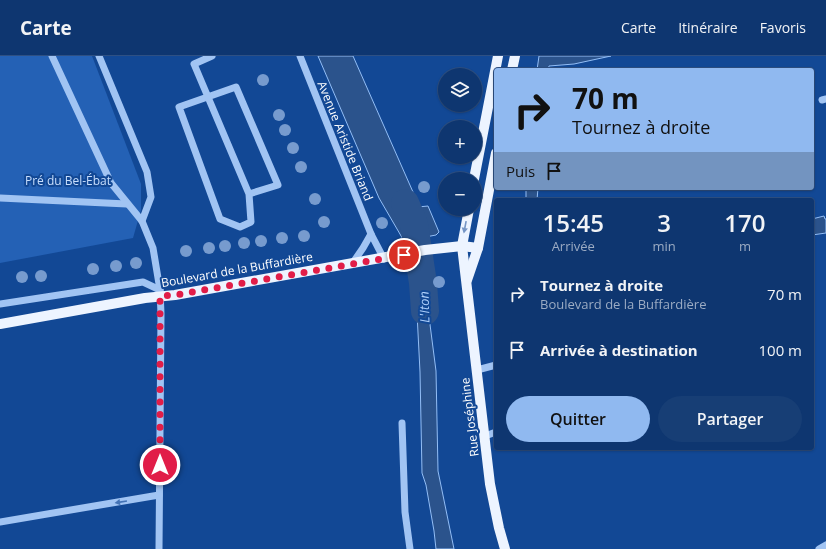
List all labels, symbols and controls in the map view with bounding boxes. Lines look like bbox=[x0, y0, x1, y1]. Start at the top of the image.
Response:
text: Carte bbox=[20, 15, 72, 41]
text: Carte bbox=[621, 18, 656, 37]
text: Itinéraire bbox=[678, 18, 738, 37]
text: Favoris bbox=[760, 18, 806, 37]
map controls bbox=[438, 68, 482, 216]
button: layers bbox=[438, 68, 482, 112]
street label: Avenue Aristide Briand bbox=[314, 78, 377, 203]
text: 70 m bbox=[572, 79, 639, 117]
icon: right bbox=[506, 84, 558, 136]
text: Tournez à droite bbox=[572, 115, 710, 139]
button: + bbox=[438, 120, 482, 164]
icon: arrive bbox=[543, 160, 565, 182]
text: Puis bbox=[506, 161, 535, 181]
park label: Pré du Bel-Ébat bbox=[25, 172, 111, 189]
button: − bbox=[438, 172, 482, 216]
text: 15:45 bbox=[543, 206, 604, 239]
text: 3 bbox=[657, 206, 671, 239]
text: 170 bbox=[724, 206, 765, 239]
one-way arrow bbox=[462, 221, 468, 234]
text: Arrivée bbox=[552, 237, 595, 255]
text: min bbox=[653, 237, 676, 255]
text: m bbox=[739, 237, 751, 255]
pin bbox=[387, 238, 421, 272]
icon: arrive bbox=[393, 244, 415, 266]
street label: Boulevard de la Buffardière bbox=[160, 248, 314, 291]
text: Tournez à droite bbox=[540, 275, 663, 295]
icon: right bbox=[506, 283, 528, 305]
text: 70 m bbox=[767, 284, 802, 304]
water label: L'Iton bbox=[414, 291, 434, 323]
text: Boulevard de la Buffardière bbox=[540, 295, 706, 313]
icon: arrive bbox=[506, 339, 528, 361]
text: Arrivée à destination bbox=[540, 340, 698, 360]
text: 100 m bbox=[758, 340, 802, 360]
street label: Rue Joséphine bbox=[456, 376, 483, 457]
button: Quitter bbox=[506, 396, 650, 442]
button: Partager bbox=[658, 396, 802, 442]
position arrow bbox=[139, 444, 181, 486]
one-way arrow bbox=[115, 499, 127, 505]

